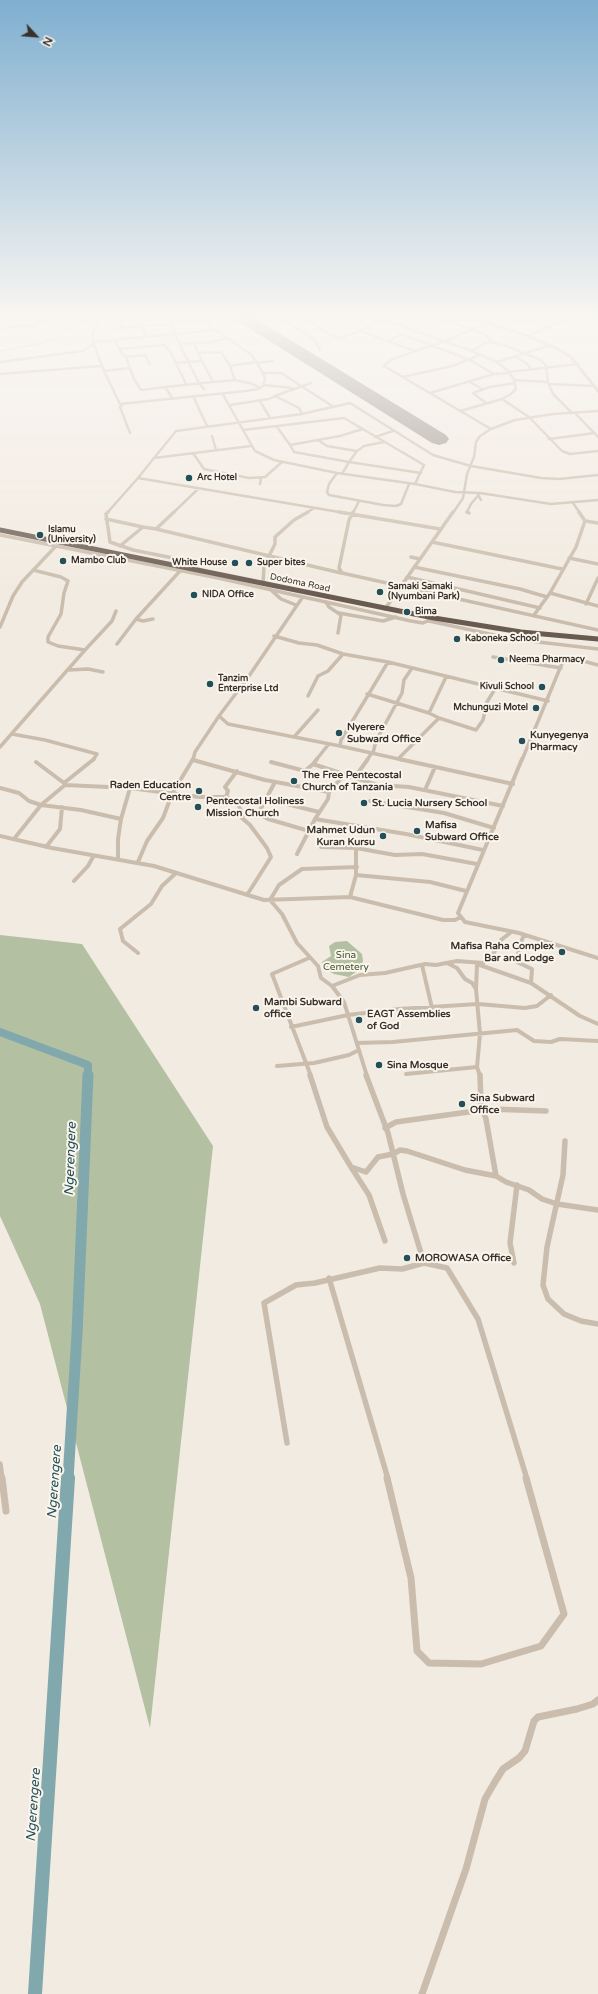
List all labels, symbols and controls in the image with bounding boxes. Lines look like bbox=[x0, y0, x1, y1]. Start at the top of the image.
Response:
north arrow bbox=[16, 16, 56, 56]
text: N bbox=[39, 35, 55, 48]
marker: Arc Hotel bbox=[184, 473, 194, 483]
place label: Arc Hotel bbox=[197, 473, 237, 483]
place label: Islamu (University) bbox=[48, 525, 96, 546]
marker: Islamu (University) bbox=[35, 530, 45, 540]
marker: Mambo Club bbox=[58, 556, 68, 566]
place label: Mambo Club bbox=[71, 556, 126, 566]
place label: White House bbox=[172, 558, 227, 568]
marker: White House bbox=[230, 558, 240, 568]
marker: Super bites bbox=[244, 558, 254, 568]
place label: Super bites bbox=[257, 558, 305, 568]
street label: Dodoma Road bbox=[269, 571, 331, 595]
place label: Samaki Samaki (Nyumbani Park) bbox=[388, 582, 460, 603]
marker: Samaki Samaki (Nyumbani Park) bbox=[375, 587, 385, 597]
marker: NIDA Office bbox=[189, 590, 199, 600]
place label: NIDA Office bbox=[202, 590, 254, 600]
marker: Bima bbox=[402, 607, 412, 617]
place label: Bima bbox=[415, 607, 437, 617]
marker: Kaboneka School bbox=[452, 634, 462, 644]
place label: Kaboneka School bbox=[465, 634, 539, 644]
marker: Neema Pharmacy bbox=[496, 655, 506, 665]
place label: Neema Pharmacy bbox=[509, 655, 585, 665]
place label: Tanzim Enterprise Ltd bbox=[218, 674, 278, 695]
marker: Tanzim Enterprise Ltd bbox=[205, 679, 215, 689]
place label: Kivuli School bbox=[480, 682, 534, 692]
marker: Kivuli School bbox=[537, 682, 547, 692]
place label: Mchunguzi Motel bbox=[453, 703, 528, 713]
marker: Mchunguzi Motel bbox=[531, 703, 541, 713]
place label: Nyerere Subward Office bbox=[347, 721, 421, 744]
marker: Nyerere Subward Office bbox=[334, 728, 344, 738]
place label: Kunyegenya Pharmacy bbox=[530, 729, 589, 752]
marker: Kunyegenya Pharmacy bbox=[517, 736, 527, 746]
place label: The Free Pentecostal Church of Tanzania bbox=[302, 769, 401, 792]
marker: The Free Pentecostal Church of Tanzania bbox=[289, 776, 299, 786]
place label: Raden Education Centre bbox=[110, 779, 191, 802]
marker: Raden Education Centre bbox=[194, 786, 204, 796]
place label: Pentecostal Holiness Mission Church bbox=[206, 795, 304, 818]
place label: St. Lucia Nursery School bbox=[372, 797, 487, 809]
marker: St. Lucia Nursery School bbox=[359, 798, 369, 808]
marker: Pentecostal Holiness Mission Church bbox=[193, 802, 203, 812]
place label: Mafisa Subward Office bbox=[425, 819, 499, 842]
place label: Mahmet Udun Kuran Kursu bbox=[306, 824, 375, 848]
marker: Mafisa Subward Office bbox=[412, 826, 422, 836]
marker: Mahmet Udun Kuran Kursu bbox=[378, 831, 388, 841]
place label: Mafisa Raha Complex Bar and Lodge bbox=[451, 940, 554, 964]
marker: Mafisa Raha Complex Bar and Lodge bbox=[557, 947, 567, 957]
park label: Sina Cemetery bbox=[323, 949, 369, 972]
place label: Mambi Subward office bbox=[264, 996, 342, 1020]
marker: Mambi Subward office bbox=[251, 1003, 261, 1013]
place label: EAGT Assemblies of God bbox=[367, 1008, 451, 1032]
marker: EAGT Assemblies of God bbox=[354, 1015, 364, 1025]
place label: Sina Mosque bbox=[387, 1059, 448, 1071]
marker: Sina Mosque bbox=[374, 1060, 384, 1070]
place label: Sina Subward Office bbox=[470, 1092, 535, 1116]
marker: Sina Subward Office bbox=[457, 1099, 467, 1109]
water label: Ngerengere bbox=[62, 1122, 80, 1196]
place label: MOROWASA Office bbox=[415, 1252, 511, 1264]
marker: MOROWASA Office bbox=[402, 1253, 412, 1263]
water label: Ngerengere bbox=[45, 1445, 65, 1519]
water label: Ngerengere bbox=[24, 1768, 44, 1842]

